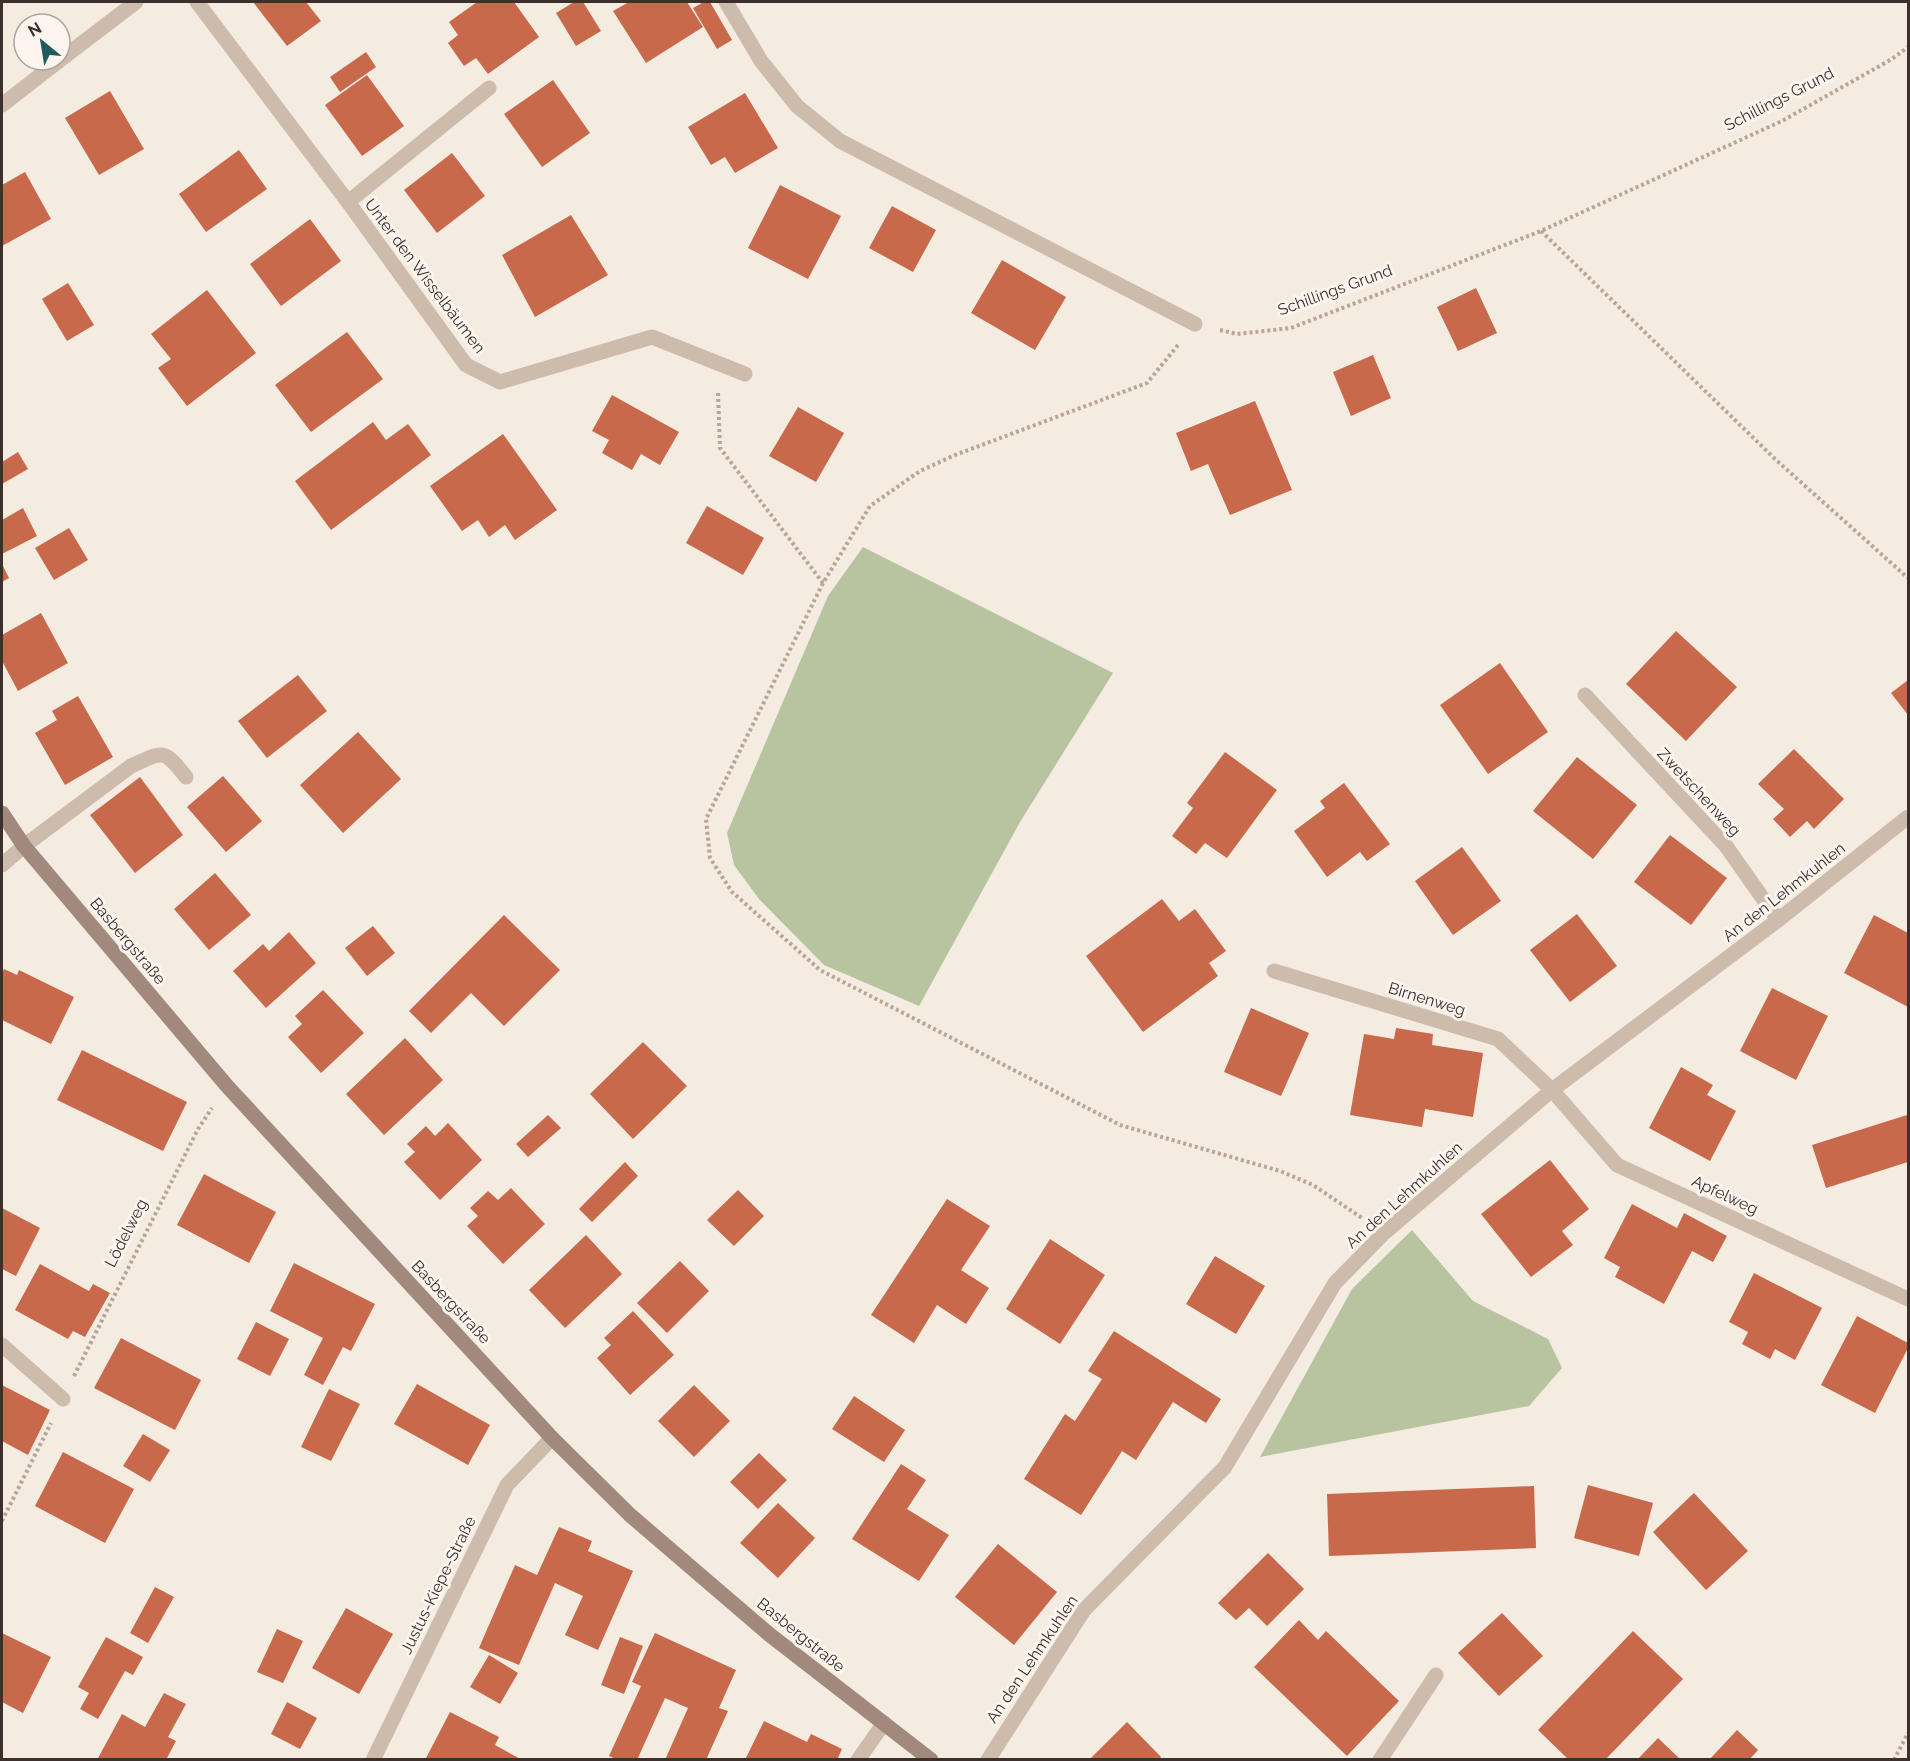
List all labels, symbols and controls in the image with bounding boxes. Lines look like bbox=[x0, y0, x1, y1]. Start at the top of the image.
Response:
north arrow bbox=[12, 12, 72, 72]
text: N bbox=[25, 18, 45, 41]
street label: Schillings Grund bbox=[1721, 63, 1837, 135]
street label: Unter den Wisselbäumen bbox=[361, 195, 489, 357]
street label: Schillings Grund bbox=[1275, 260, 1395, 320]
street label: Zwetschenweg bbox=[1653, 744, 1745, 840]
street label: An den Lehmkuhlen bbox=[1719, 838, 1849, 946]
street label: Basbergstraße bbox=[86, 894, 170, 988]
street label: Birnenweg bbox=[1386, 978, 1468, 1020]
street label: An den Lehmkuhlen bbox=[1342, 1138, 1466, 1252]
street label: Apfelweg bbox=[1689, 1171, 1761, 1219]
street label: Lödelweg bbox=[101, 1196, 151, 1270]
street label: Basbergstraße bbox=[407, 1256, 495, 1348]
street label: Justus-Kiepe-Straße bbox=[396, 1513, 480, 1657]
street label: An den Lehmkuhlen bbox=[982, 1592, 1082, 1726]
street label: Basbergstraße bbox=[753, 1594, 849, 1676]

